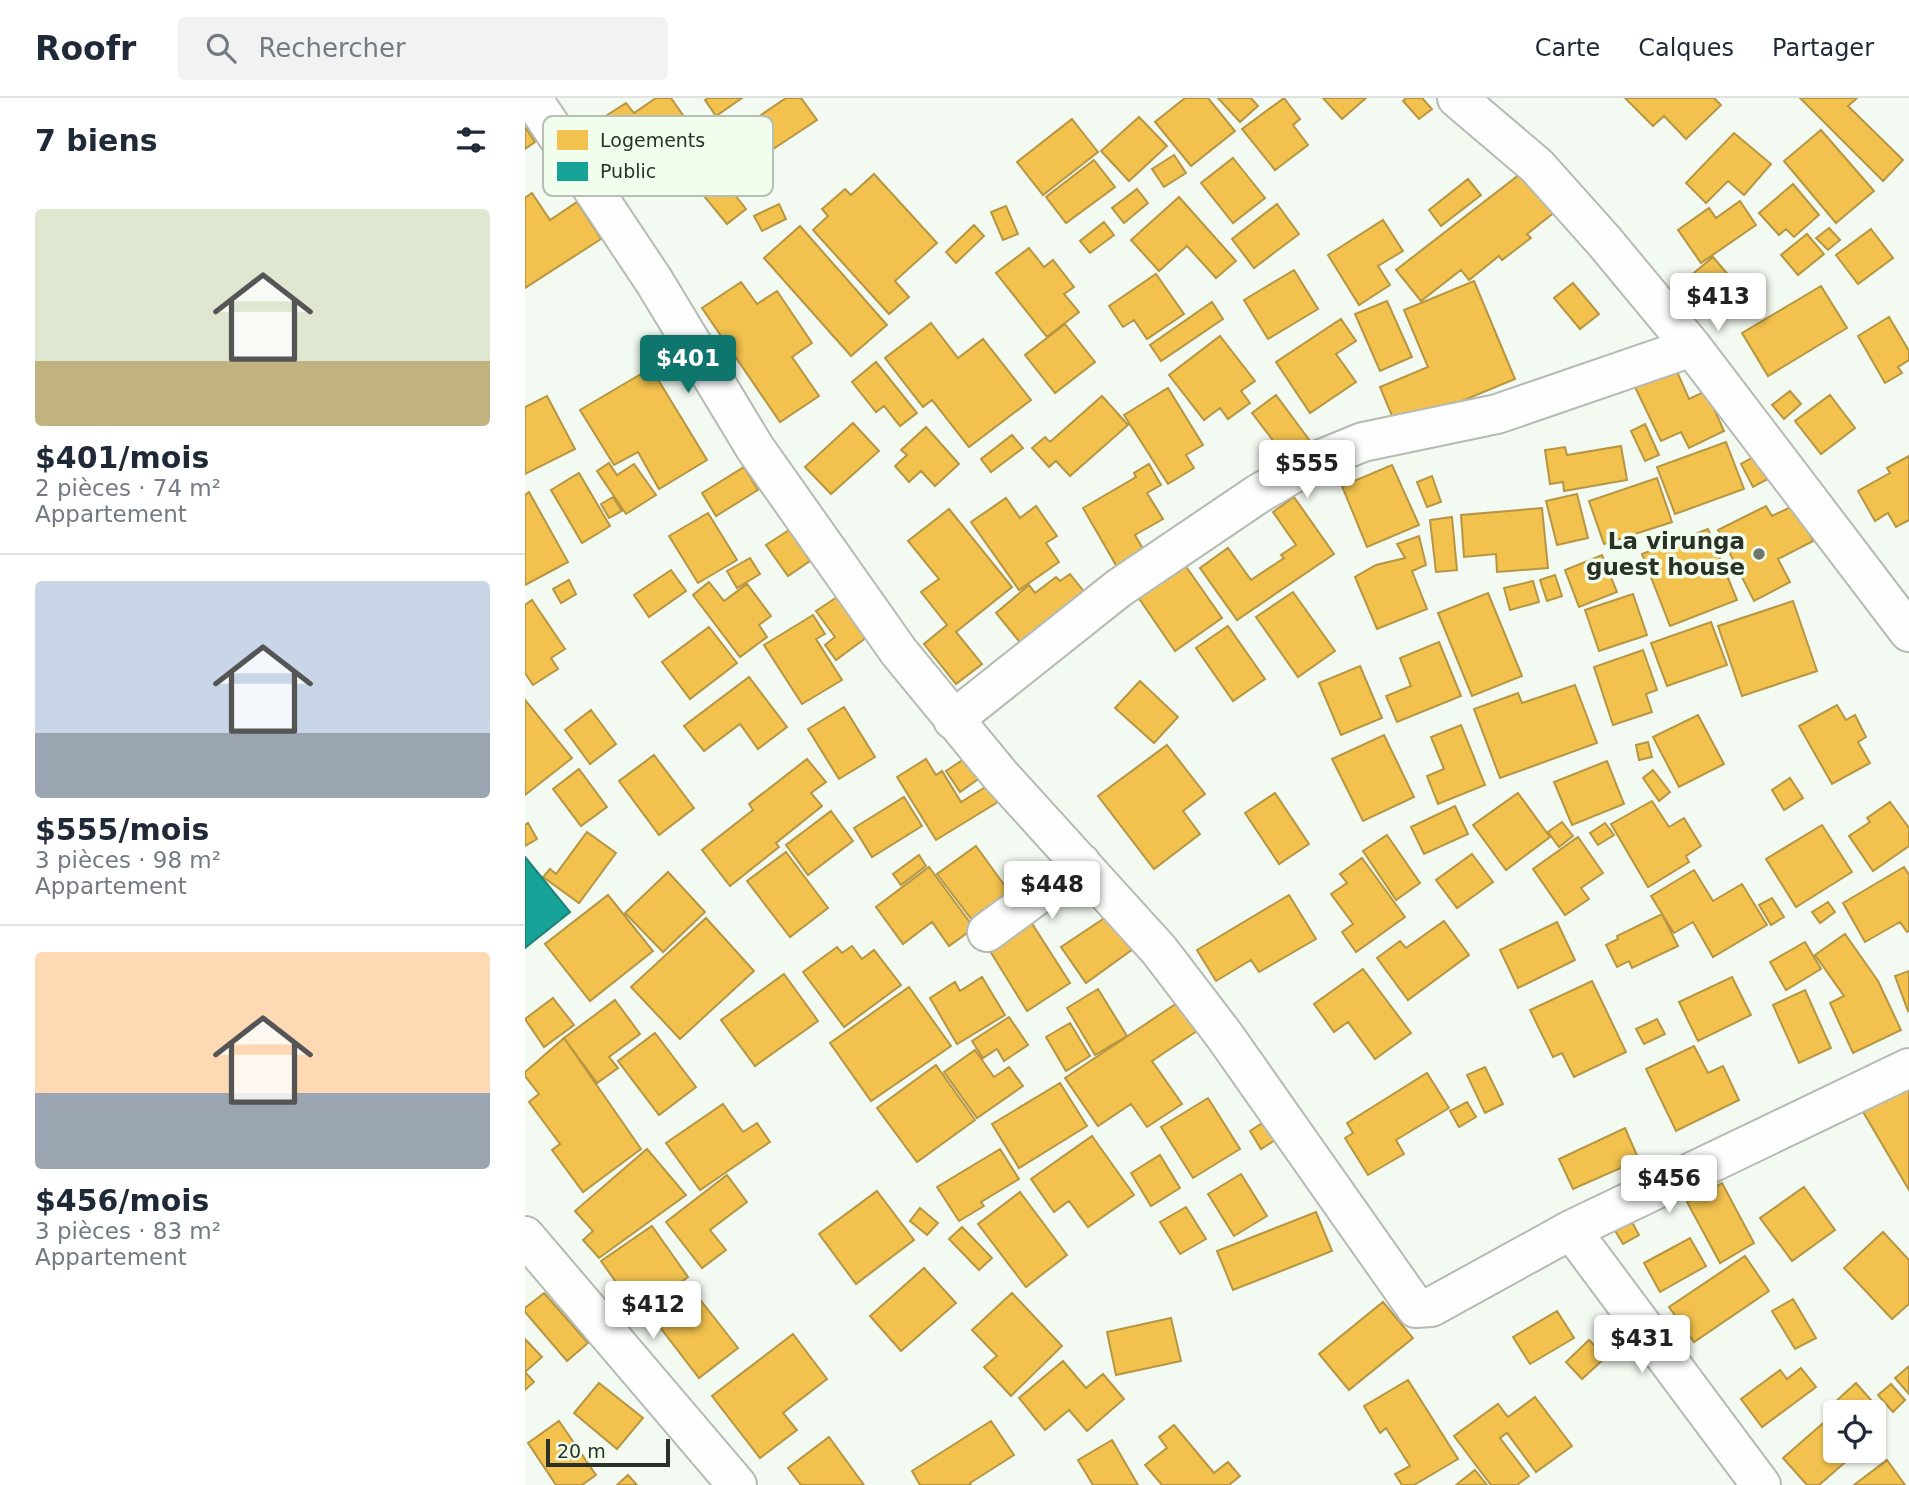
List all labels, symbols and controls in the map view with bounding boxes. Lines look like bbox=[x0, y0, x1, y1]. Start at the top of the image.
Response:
search box bbox=[178, 17, 668, 80]
text: Roofr bbox=[35, 29, 136, 68]
icon: search bbox=[202, 29, 240, 67]
text: Rechercher bbox=[258, 33, 406, 63]
text: Carte bbox=[1535, 34, 1600, 62]
text: Calques bbox=[1638, 34, 1734, 62]
text: Partager bbox=[1772, 34, 1874, 62]
legend bbox=[543, 116, 773, 196]
icon: filters bbox=[452, 121, 490, 159]
text: 7 biens bbox=[35, 123, 158, 158]
text: Logements bbox=[600, 129, 705, 151]
text: Public bbox=[600, 160, 656, 182]
icon: home bbox=[200, 254, 326, 380]
pin: $413 bbox=[1677, 274, 1759, 333]
text: $413 bbox=[1686, 283, 1750, 309]
pin: $401 bbox=[647, 336, 729, 395]
text: $401 bbox=[656, 345, 720, 371]
text: $401/mois bbox=[35, 440, 209, 475]
pin: $555 bbox=[1266, 440, 1348, 500]
text: $555 bbox=[1275, 450, 1339, 476]
text: 2 pièces · 74 m² bbox=[35, 475, 221, 501]
text: Appartement bbox=[35, 501, 187, 527]
place label: La virunga guest house bbox=[1586, 528, 1745, 580]
marker: La virunga guest house bbox=[1751, 546, 1767, 562]
icon: home bbox=[200, 626, 326, 752]
text: $555/mois bbox=[35, 812, 209, 847]
text: 3 pièces · 98 m² bbox=[35, 847, 221, 873]
pin: $448 bbox=[1011, 862, 1093, 921]
text: $448 bbox=[1020, 871, 1084, 897]
text: Appartement bbox=[35, 873, 187, 899]
icon: home bbox=[200, 997, 326, 1123]
pin: $456 bbox=[1628, 1156, 1710, 1215]
text: $456 bbox=[1637, 1165, 1701, 1191]
text: $456/mois bbox=[35, 1183, 209, 1218]
text: 3 pièces · 83 m² bbox=[35, 1218, 221, 1244]
text: Appartement bbox=[35, 1244, 187, 1270]
pin: $412 bbox=[612, 1282, 694, 1341]
text: $412 bbox=[621, 1291, 685, 1317]
pin: $431 bbox=[1601, 1316, 1683, 1375]
text: $431 bbox=[1610, 1325, 1674, 1351]
map controls bbox=[1823, 1400, 1886, 1463]
button: locate bbox=[1823, 1400, 1886, 1463]
scale bar bbox=[546, 1436, 670, 1468]
text: 20 m bbox=[557, 1440, 606, 1462]

